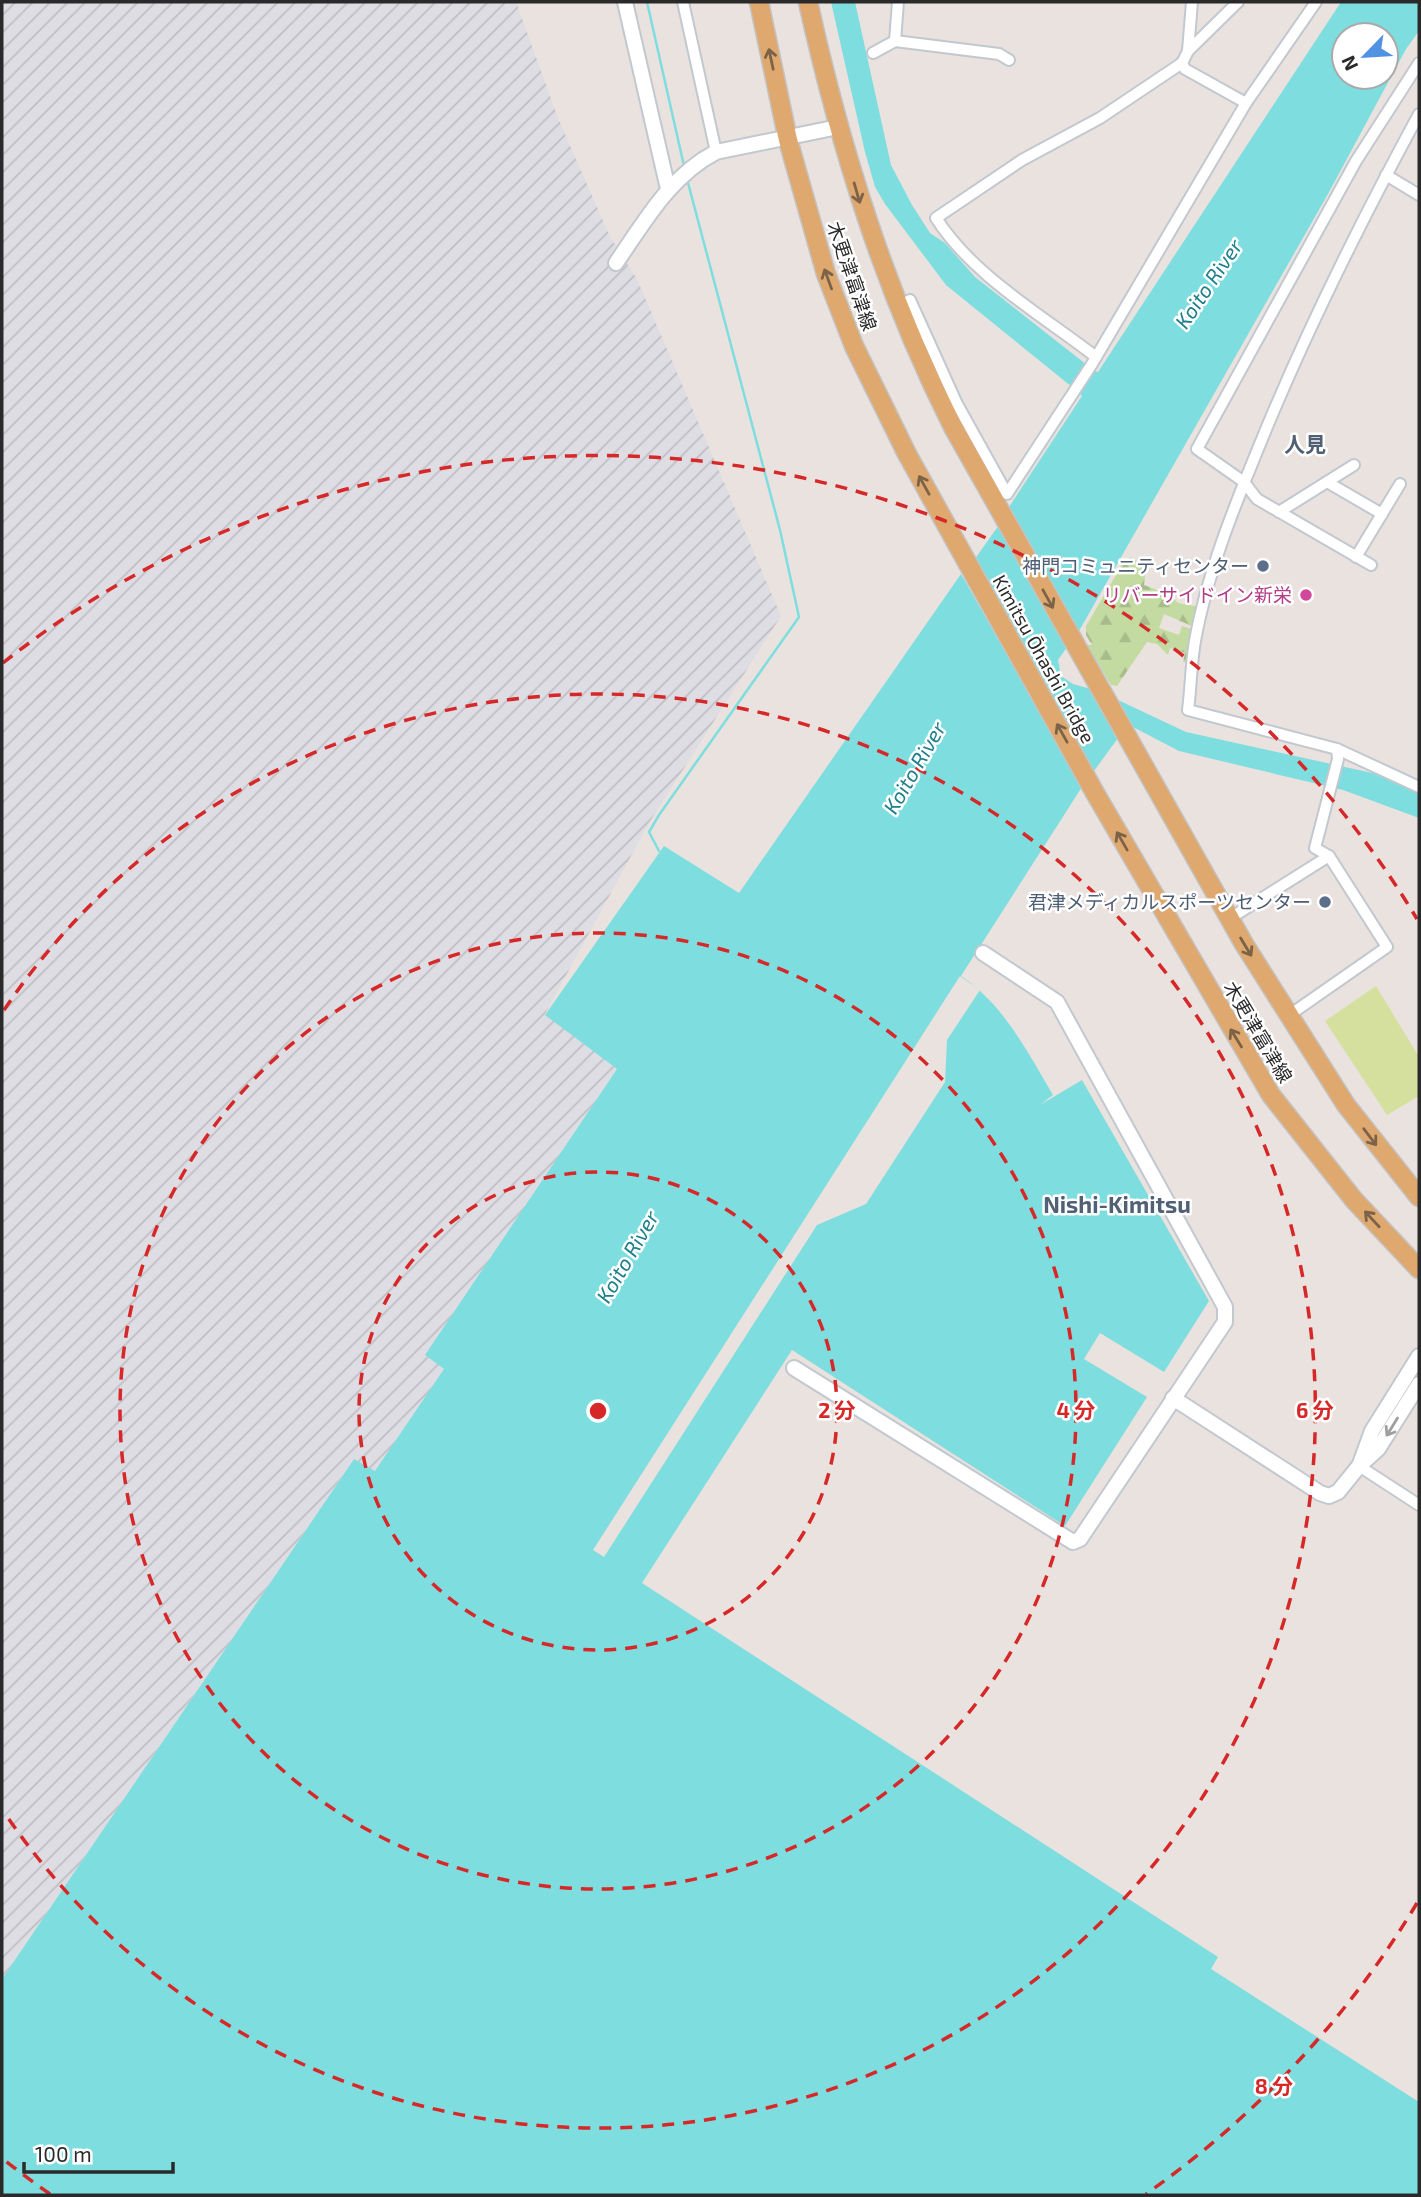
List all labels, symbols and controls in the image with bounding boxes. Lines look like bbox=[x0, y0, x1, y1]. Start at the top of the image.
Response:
north arrow bbox=[1330, 21, 1400, 91]
one-way arrow bbox=[764, 48, 778, 71]
text: N bbox=[1336, 52, 1362, 74]
one-way arrow bbox=[852, 182, 865, 204]
street label: 木更津富津線 bbox=[823, 218, 882, 333]
water label: Koito River bbox=[1169, 233, 1247, 333]
one-way arrow bbox=[821, 268, 833, 290]
district label: 人見 bbox=[1284, 431, 1326, 456]
one-way arrow bbox=[916, 475, 930, 496]
place label: 神門コミュニティセンター bbox=[1022, 554, 1249, 577]
marker: 神門コミュニティセンター bbox=[1255, 558, 1271, 574]
street label: Kimitsu Ōhashi Bridge bbox=[989, 571, 1100, 747]
place label: リバーサイドイン新栄 bbox=[1102, 583, 1292, 606]
marker: リバーサイドイン新栄 bbox=[1298, 587, 1314, 603]
one-way arrow bbox=[1041, 588, 1055, 608]
water label: Koito River bbox=[877, 716, 950, 818]
one-way arrow bbox=[1055, 723, 1068, 744]
one-way arrow bbox=[1115, 831, 1129, 851]
place label: 君津メディカルスポーツセンター bbox=[1028, 890, 1311, 913]
marker: 君津メディカルスポーツセンター bbox=[1317, 894, 1333, 910]
one-way arrow bbox=[1239, 937, 1253, 957]
street label: 木更津富津線 bbox=[1219, 977, 1298, 1087]
one-way arrow bbox=[1228, 1029, 1242, 1049]
one-way arrow bbox=[1363, 1127, 1378, 1146]
district label: Nishi-Kimitsu bbox=[1043, 1190, 1191, 1218]
water label: Koito River bbox=[590, 1205, 663, 1307]
one-way arrow bbox=[1364, 1211, 1381, 1228]
text: 2 分 bbox=[818, 1397, 856, 1422]
text: 4 分 bbox=[1057, 1397, 1095, 1422]
text: 6 分 bbox=[1296, 1397, 1334, 1422]
centre of rings bbox=[586, 1399, 610, 1423]
one-way arrow bbox=[1384, 1417, 1399, 1436]
text: 8 分 bbox=[1255, 2073, 1293, 2098]
scale bar bbox=[24, 2130, 173, 2174]
text: 100 m bbox=[35, 2141, 92, 2166]

